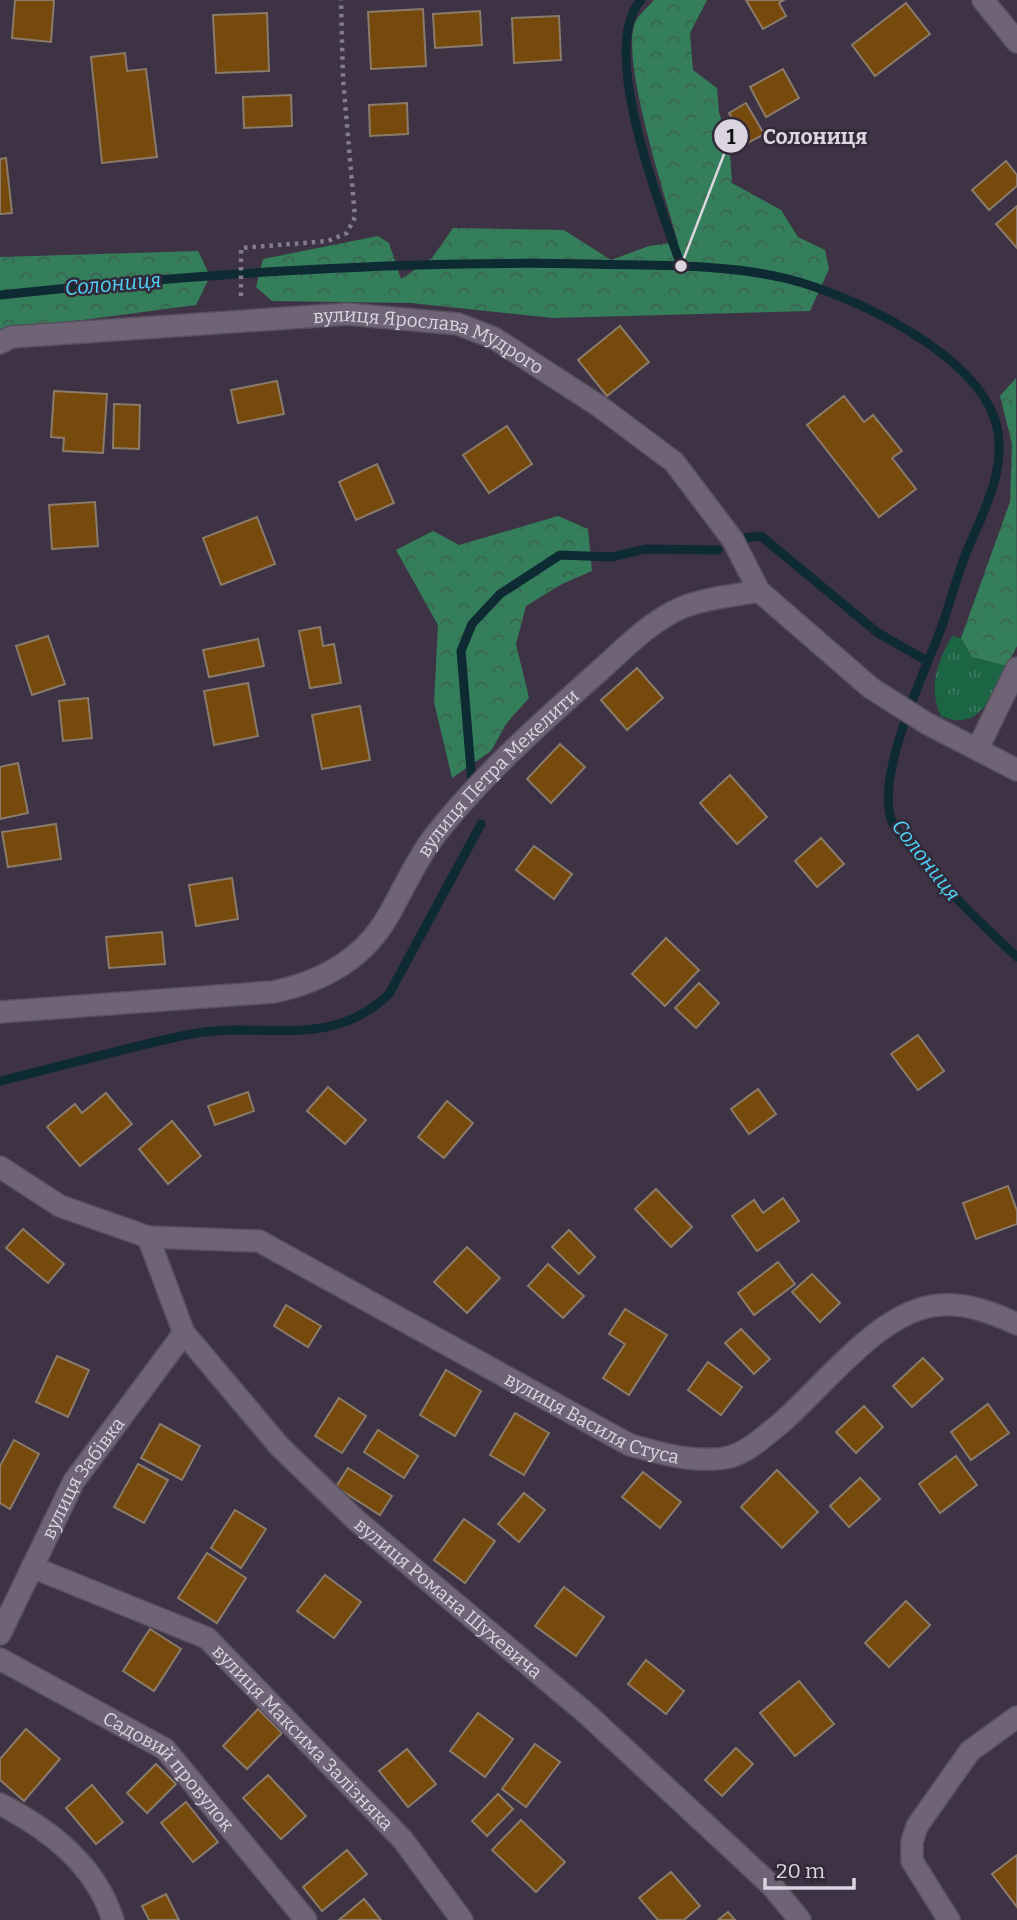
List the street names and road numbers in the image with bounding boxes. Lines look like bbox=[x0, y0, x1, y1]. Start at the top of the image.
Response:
street label: вулиця Ярослава Мудрого bbox=[312, 302, 548, 379]
street label: вулиця Петра Мекелити bbox=[412, 684, 583, 861]
street label: вулиця Василя Стуса bbox=[501, 1367, 682, 1468]
street label: вулиця Забівка bbox=[36, 1412, 130, 1543]
street label: вулиця Романа Шухевича bbox=[350, 1513, 548, 1684]
street label: вулиця Максима Залізняка bbox=[208, 1639, 399, 1835]
street label: Садовий провулок bbox=[99, 1706, 240, 1836]

